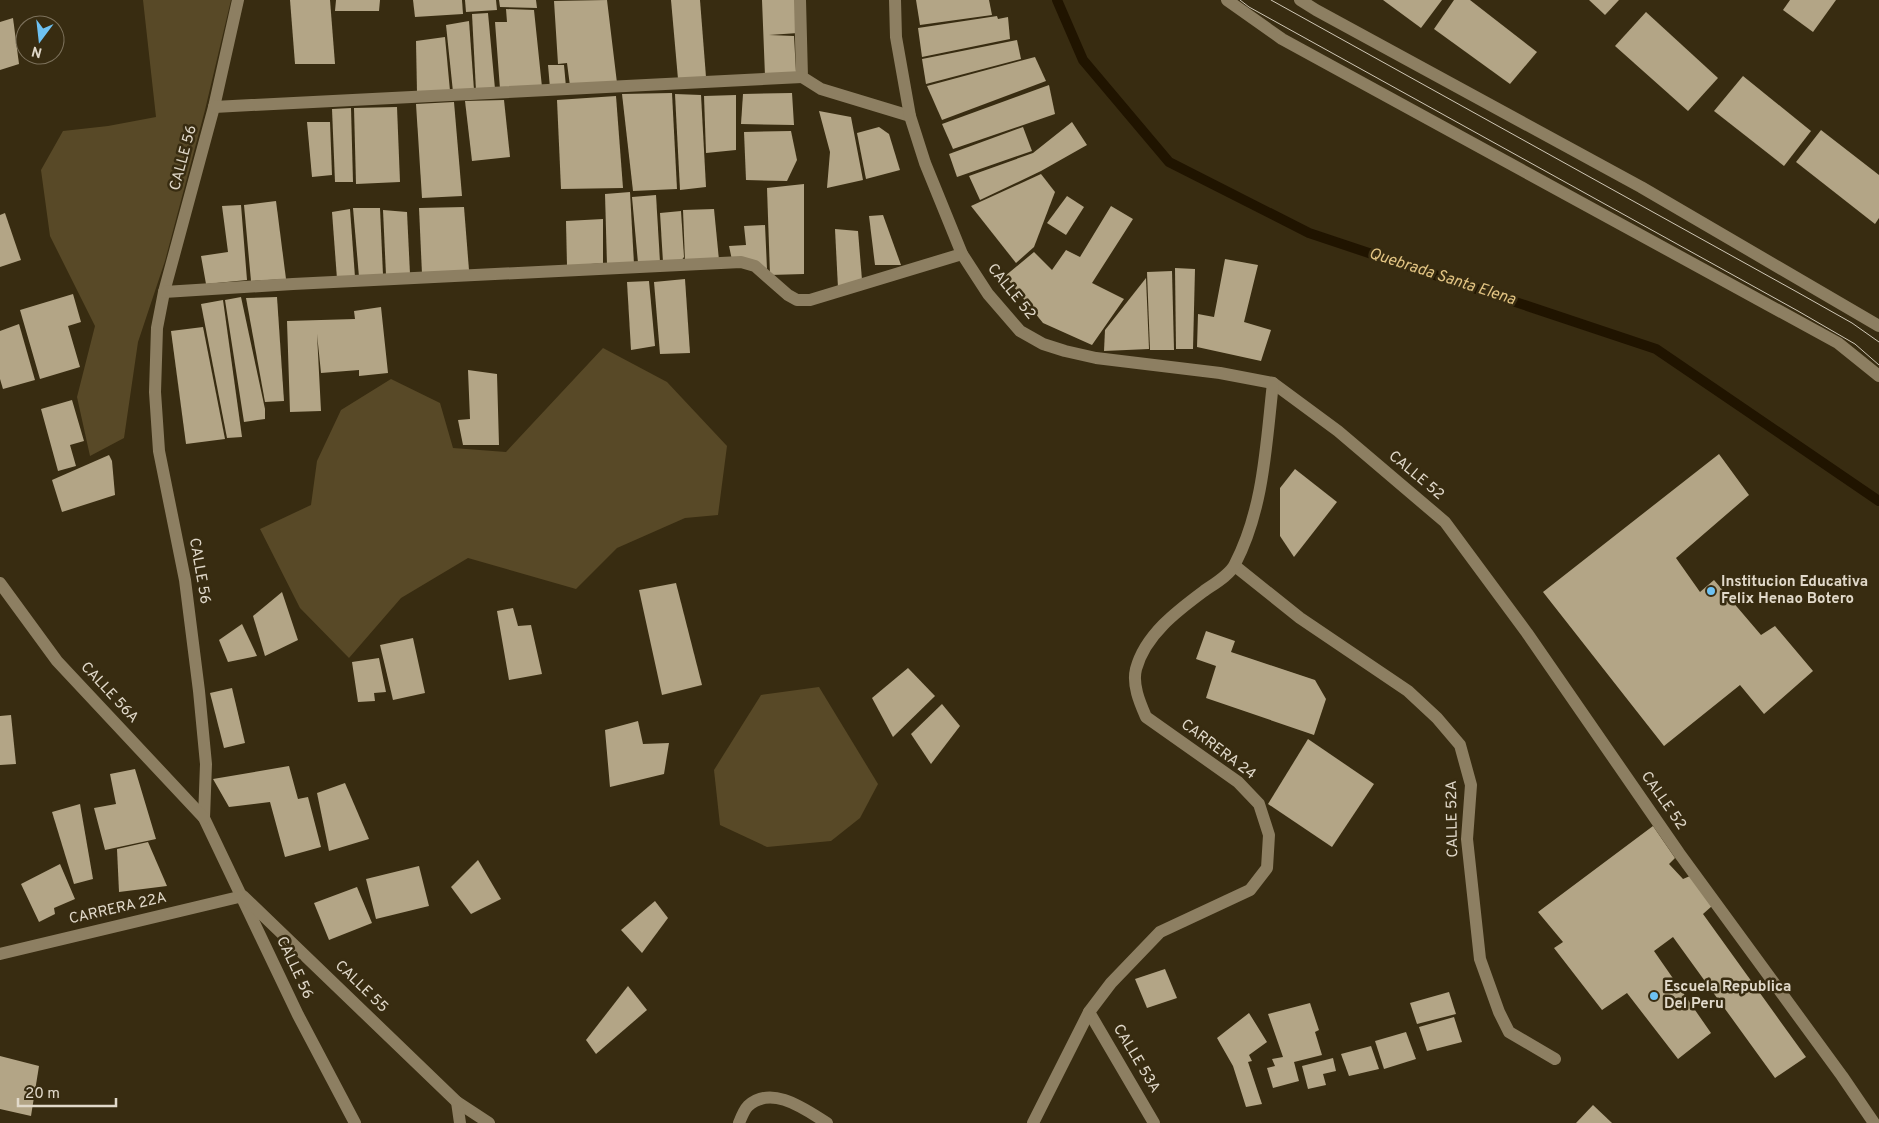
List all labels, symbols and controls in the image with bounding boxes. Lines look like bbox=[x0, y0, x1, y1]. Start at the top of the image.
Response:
north arrow bbox=[15, 15, 65, 65]
text: N bbox=[30, 42, 44, 61]
street label: CALLE 56 bbox=[166, 123, 202, 193]
water label: Quebrada Santa Elena bbox=[1366, 244, 1519, 310]
street label: CALLE 52 bbox=[983, 260, 1039, 324]
street label: CALLE 52 bbox=[1384, 447, 1448, 505]
street label: CALLE 56 bbox=[184, 536, 214, 606]
place label: Institucion Educativa Felix Henao Botero bbox=[1721, 573, 1868, 609]
marker: Institucion Educativa Felix Henao Botero bbox=[1705, 585, 1717, 597]
street label: CALLE 56A bbox=[76, 658, 142, 728]
street label: CARRERA 24 bbox=[1177, 716, 1259, 784]
street label: CALLE 52 bbox=[1636, 768, 1690, 834]
street label: CALLE 52A bbox=[1443, 780, 1463, 858]
street label: CARRERA 22A bbox=[67, 889, 169, 929]
street label: CALLE 56 bbox=[271, 934, 317, 1002]
street label: CALLE 55 bbox=[330, 957, 392, 1017]
place label: Escuela Republica Del Peru bbox=[1664, 978, 1791, 1014]
marker: Escuela Republica Del Peru bbox=[1648, 990, 1660, 1002]
street label: CALLE 53A bbox=[1108, 1021, 1164, 1097]
scale bar bbox=[18, 1076, 115, 1108]
text: 20 m bbox=[25, 1085, 60, 1104]

